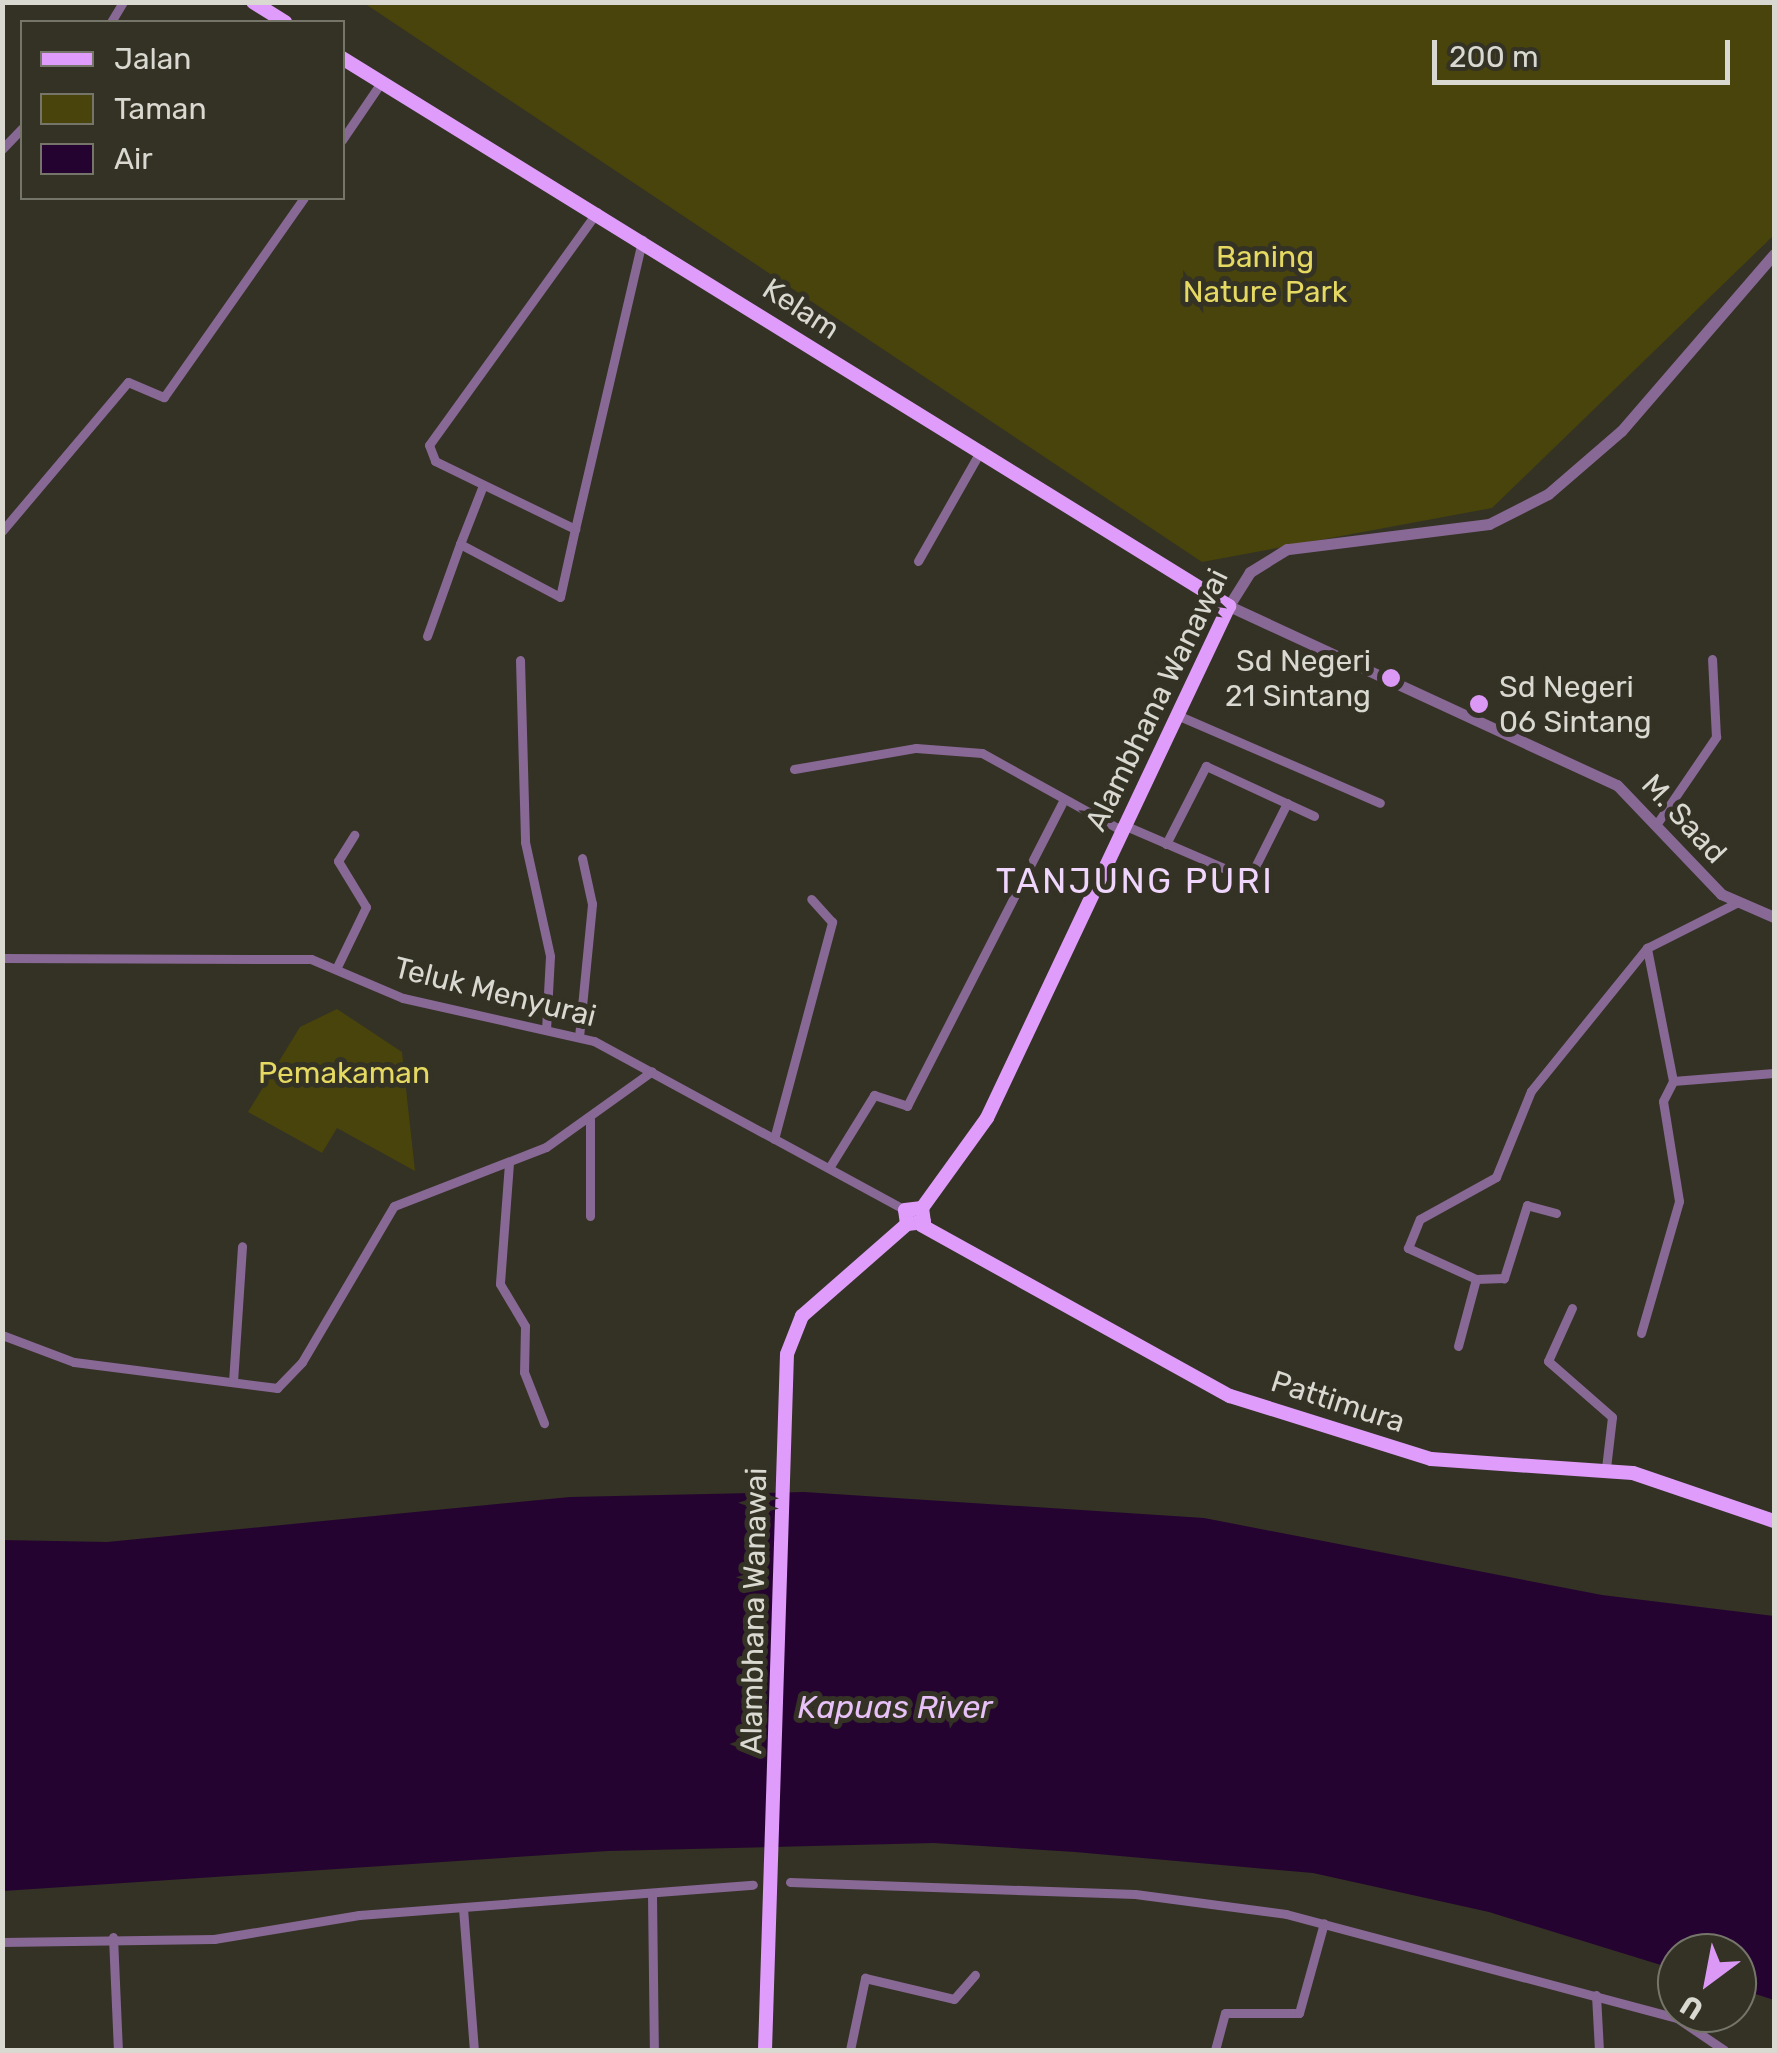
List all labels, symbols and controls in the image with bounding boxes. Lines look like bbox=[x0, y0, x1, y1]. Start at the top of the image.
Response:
legend bbox=[20, 20, 345, 200]
scale bar bbox=[1437, 20, 1734, 82]
text: 200 m bbox=[1449, 39, 1539, 75]
text: Jalan bbox=[114, 41, 192, 77]
text: Taman bbox=[114, 91, 207, 127]
text: Air bbox=[114, 141, 153, 177]
park label: Baning Nature Park bbox=[1183, 239, 1347, 310]
street label: Kelam bbox=[756, 271, 846, 347]
street label: Alambhana Wanawai bbox=[1078, 563, 1236, 837]
place label: Sd Negeri 21 Sintang bbox=[1225, 643, 1371, 714]
marker: Sd Negeri 21 Sintang bbox=[1380, 667, 1402, 689]
place label: Sd Negeri 06 Sintang bbox=[1499, 669, 1652, 740]
marker: Sd Negeri 06 Sintang bbox=[1468, 693, 1490, 715]
street label: M. Saad bbox=[1634, 767, 1734, 871]
district label: TANJUNG PURI bbox=[996, 860, 1274, 902]
street label: Teluk Menyurai bbox=[390, 949, 600, 1035]
park label: Pemakaman bbox=[258, 1055, 430, 1091]
street label: Pattimura bbox=[1267, 1363, 1409, 1441]
street label: Alambhana Wanawai bbox=[733, 1467, 775, 1755]
water label: Kapuas River bbox=[798, 1688, 992, 1726]
north arrow bbox=[1657, 1933, 1757, 2033]
text: U bbox=[1675, 1988, 1709, 2027]

